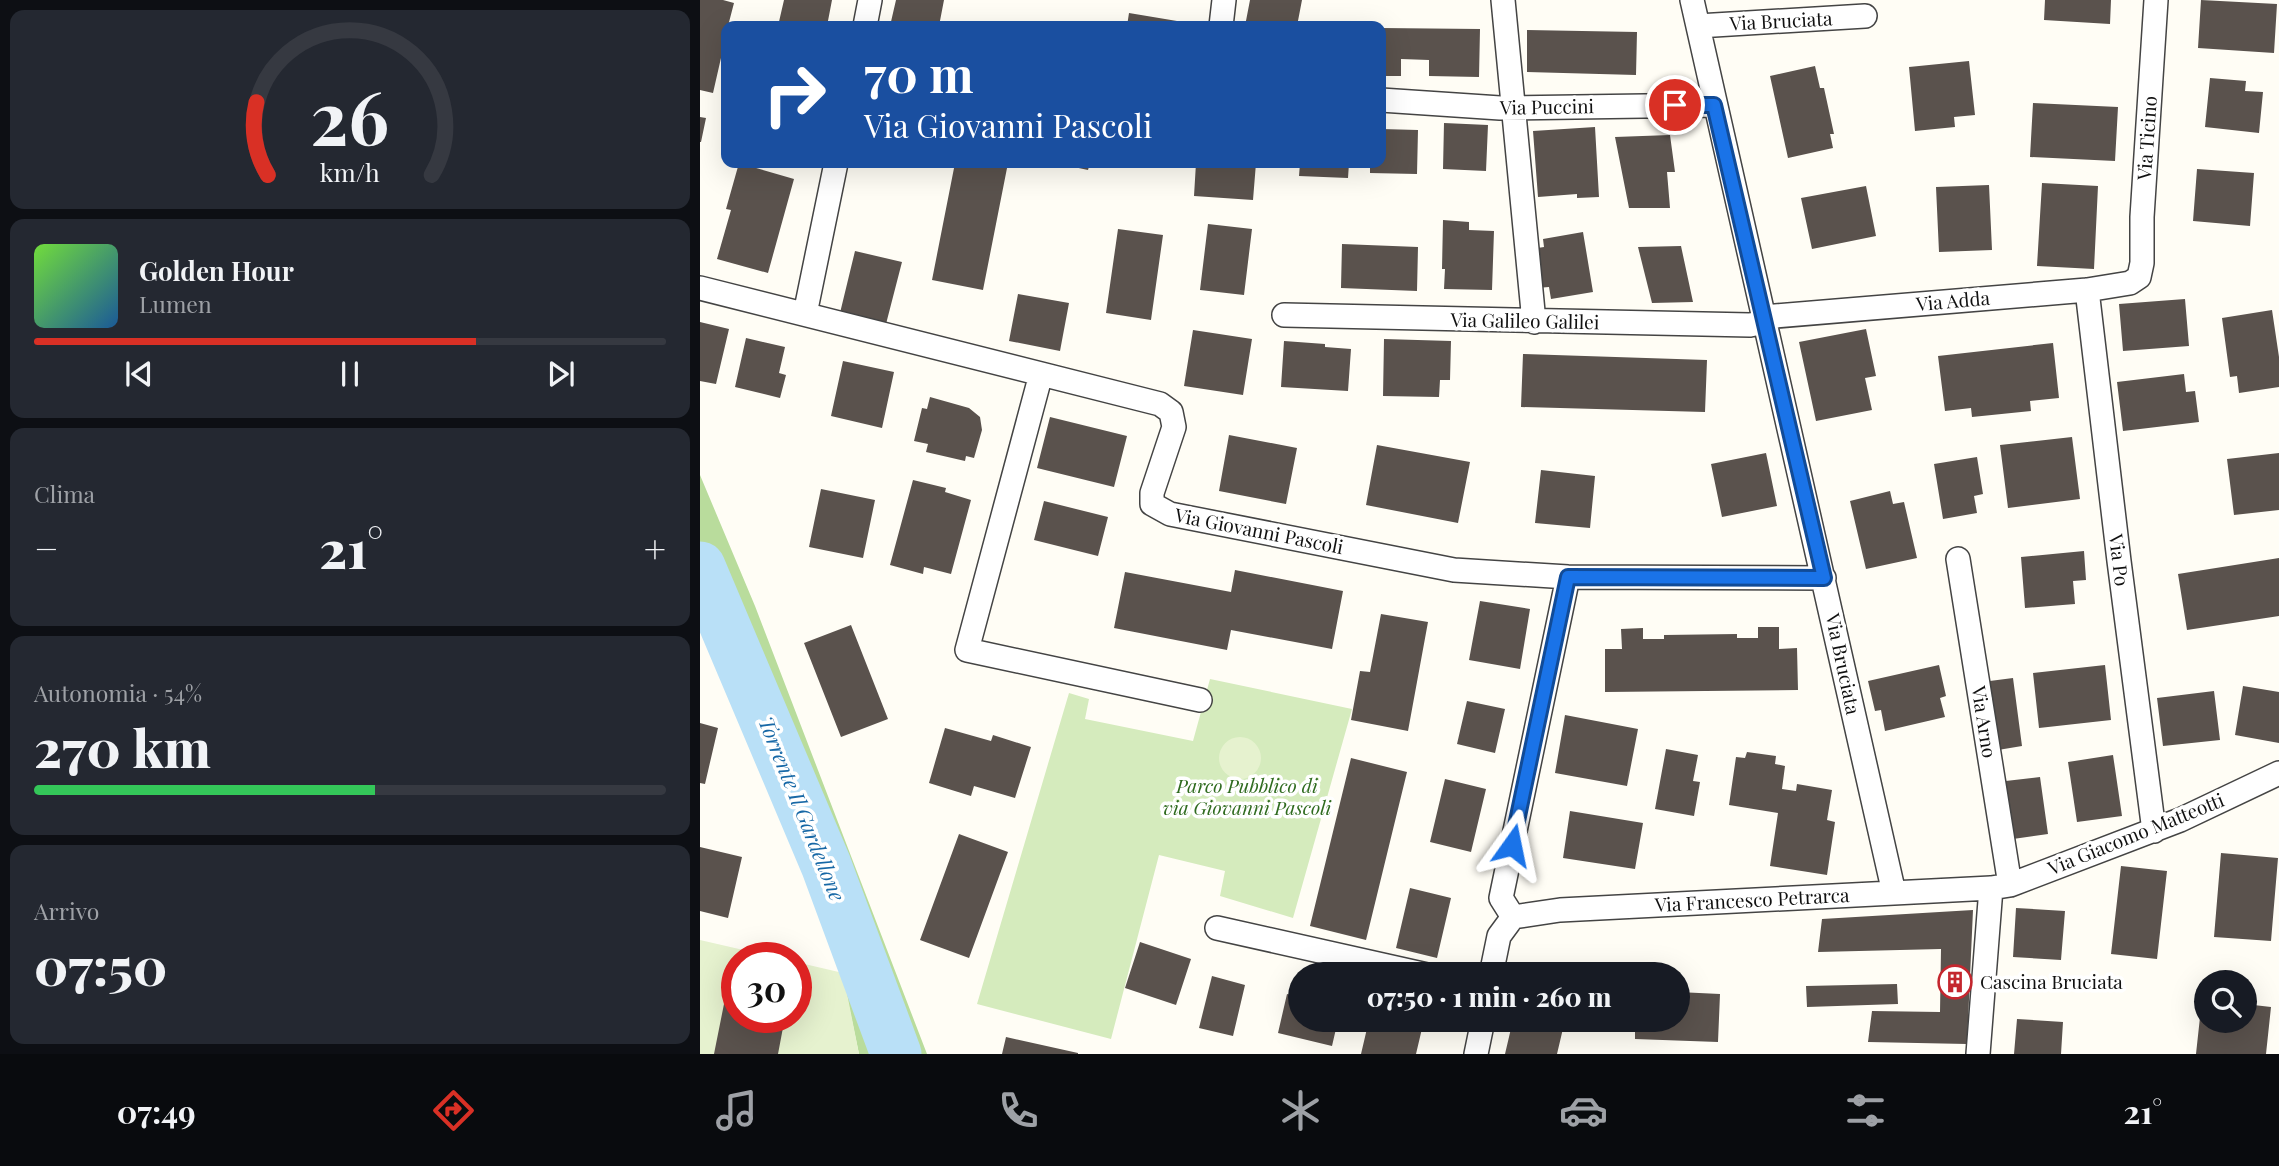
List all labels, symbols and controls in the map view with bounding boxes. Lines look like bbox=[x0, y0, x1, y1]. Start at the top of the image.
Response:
street label: Via Bruciata bbox=[1728, 4, 1833, 36]
text: 70 m bbox=[864, 40, 974, 105]
icon: right bbox=[749, 49, 840, 140]
text: 26 bbox=[311, 67, 389, 164]
pin bbox=[1645, 75, 1705, 135]
icon: arrive bbox=[1656, 86, 1694, 124]
street label: Via Puccini bbox=[1499, 92, 1595, 120]
street label: Via Ticino bbox=[2130, 95, 2162, 182]
text: Via Giovanni Pascoli bbox=[864, 103, 1152, 146]
text: km/h bbox=[320, 155, 380, 188]
text: Golden Hour bbox=[139, 253, 294, 288]
street label: Via Adda bbox=[1914, 284, 1991, 316]
text: Lumen bbox=[139, 288, 212, 319]
street label: Via Galileo Galilei bbox=[1449, 306, 1600, 334]
icon: previous bbox=[120, 355, 158, 393]
icon: pause bbox=[331, 355, 369, 393]
icon: next bbox=[542, 355, 580, 393]
text: Clima bbox=[34, 478, 95, 509]
street label: Via Giovanni Pascoli bbox=[1172, 501, 1346, 559]
text: 21° bbox=[319, 513, 383, 582]
text: − bbox=[34, 522, 59, 573]
text: + bbox=[644, 522, 666, 573]
street label: Via Po bbox=[2104, 531, 2136, 587]
street label: Via Bruciata bbox=[1820, 610, 1867, 717]
text: Autonomia · 54% bbox=[34, 677, 202, 708]
street label: Via Arno bbox=[1966, 683, 2003, 760]
text: 270 km bbox=[34, 712, 211, 781]
water label: Torrente Il Gardellone bbox=[753, 712, 853, 905]
park label: Parco Pubblico di via Giovanni Pascoli bbox=[1163, 772, 1332, 820]
street label: Via Giacomo Matteotti bbox=[2043, 786, 2228, 881]
position arrow bbox=[1475, 808, 1549, 882]
street label: Via Francesco Petrarca bbox=[1653, 881, 1850, 917]
text: Arrivo bbox=[34, 895, 99, 926]
text: 07:50 bbox=[34, 930, 167, 999]
speed limit sign: 30 bbox=[721, 942, 812, 1033]
building icon: Cascina Bruciata bbox=[1936, 963, 1974, 1001]
place label: Cascina Bruciata bbox=[1980, 968, 2123, 994]
map controls bbox=[2194, 970, 2257, 1033]
button: search bbox=[2194, 970, 2257, 1033]
text: 07:50 · 1 min · 260 m bbox=[1367, 979, 1611, 1014]
icon: directions bbox=[429, 1086, 478, 1135]
icon: music bbox=[712, 1086, 761, 1135]
icon: phone bbox=[994, 1086, 1043, 1135]
icon: climate bbox=[1276, 1086, 1325, 1135]
icon: car bbox=[1559, 1086, 1608, 1135]
icon: filters bbox=[1841, 1086, 1890, 1135]
text: 07:49 bbox=[117, 1089, 196, 1132]
text: 21° bbox=[2124, 1089, 2162, 1132]

